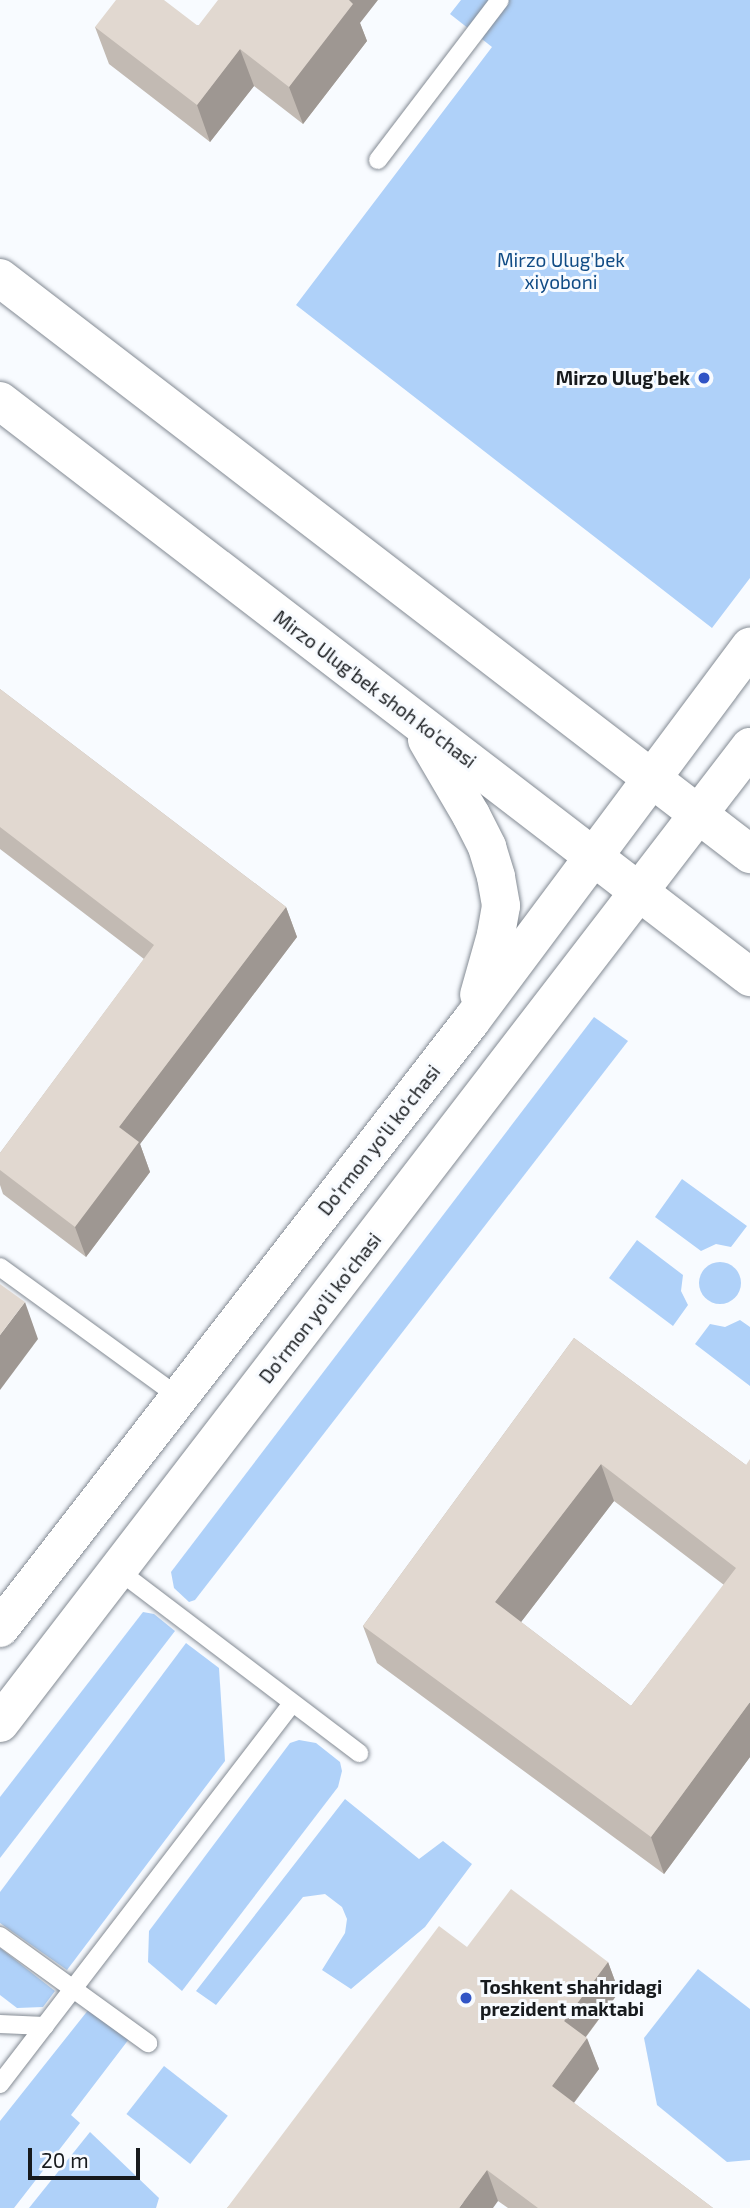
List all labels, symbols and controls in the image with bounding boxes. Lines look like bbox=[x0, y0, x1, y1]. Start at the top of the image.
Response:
park label: Mirzo Ulug'bek xiyoboni bbox=[497, 249, 625, 293]
place label: Mirzo Ulug'bek bbox=[556, 367, 690, 389]
marker: Mirzo Ulug'bek bbox=[696, 370, 712, 386]
street label: Mirzo Ulug'bek shoh ko'chasi bbox=[269, 605, 481, 773]
street label: Do‘rmon yo‘li ko‘chasi bbox=[313, 1060, 445, 1220]
street label: Do'rmon yo'li ko'chasi bbox=[254, 1228, 386, 1388]
place label: Toshkent shahridagi prezident maktabi bbox=[480, 1976, 662, 2020]
marker: Toshkent shahridagi prezident maktabi bbox=[458, 1990, 474, 2006]
scale bar bbox=[32, 2134, 144, 2178]
text: 20 m bbox=[41, 2147, 89, 2172]

